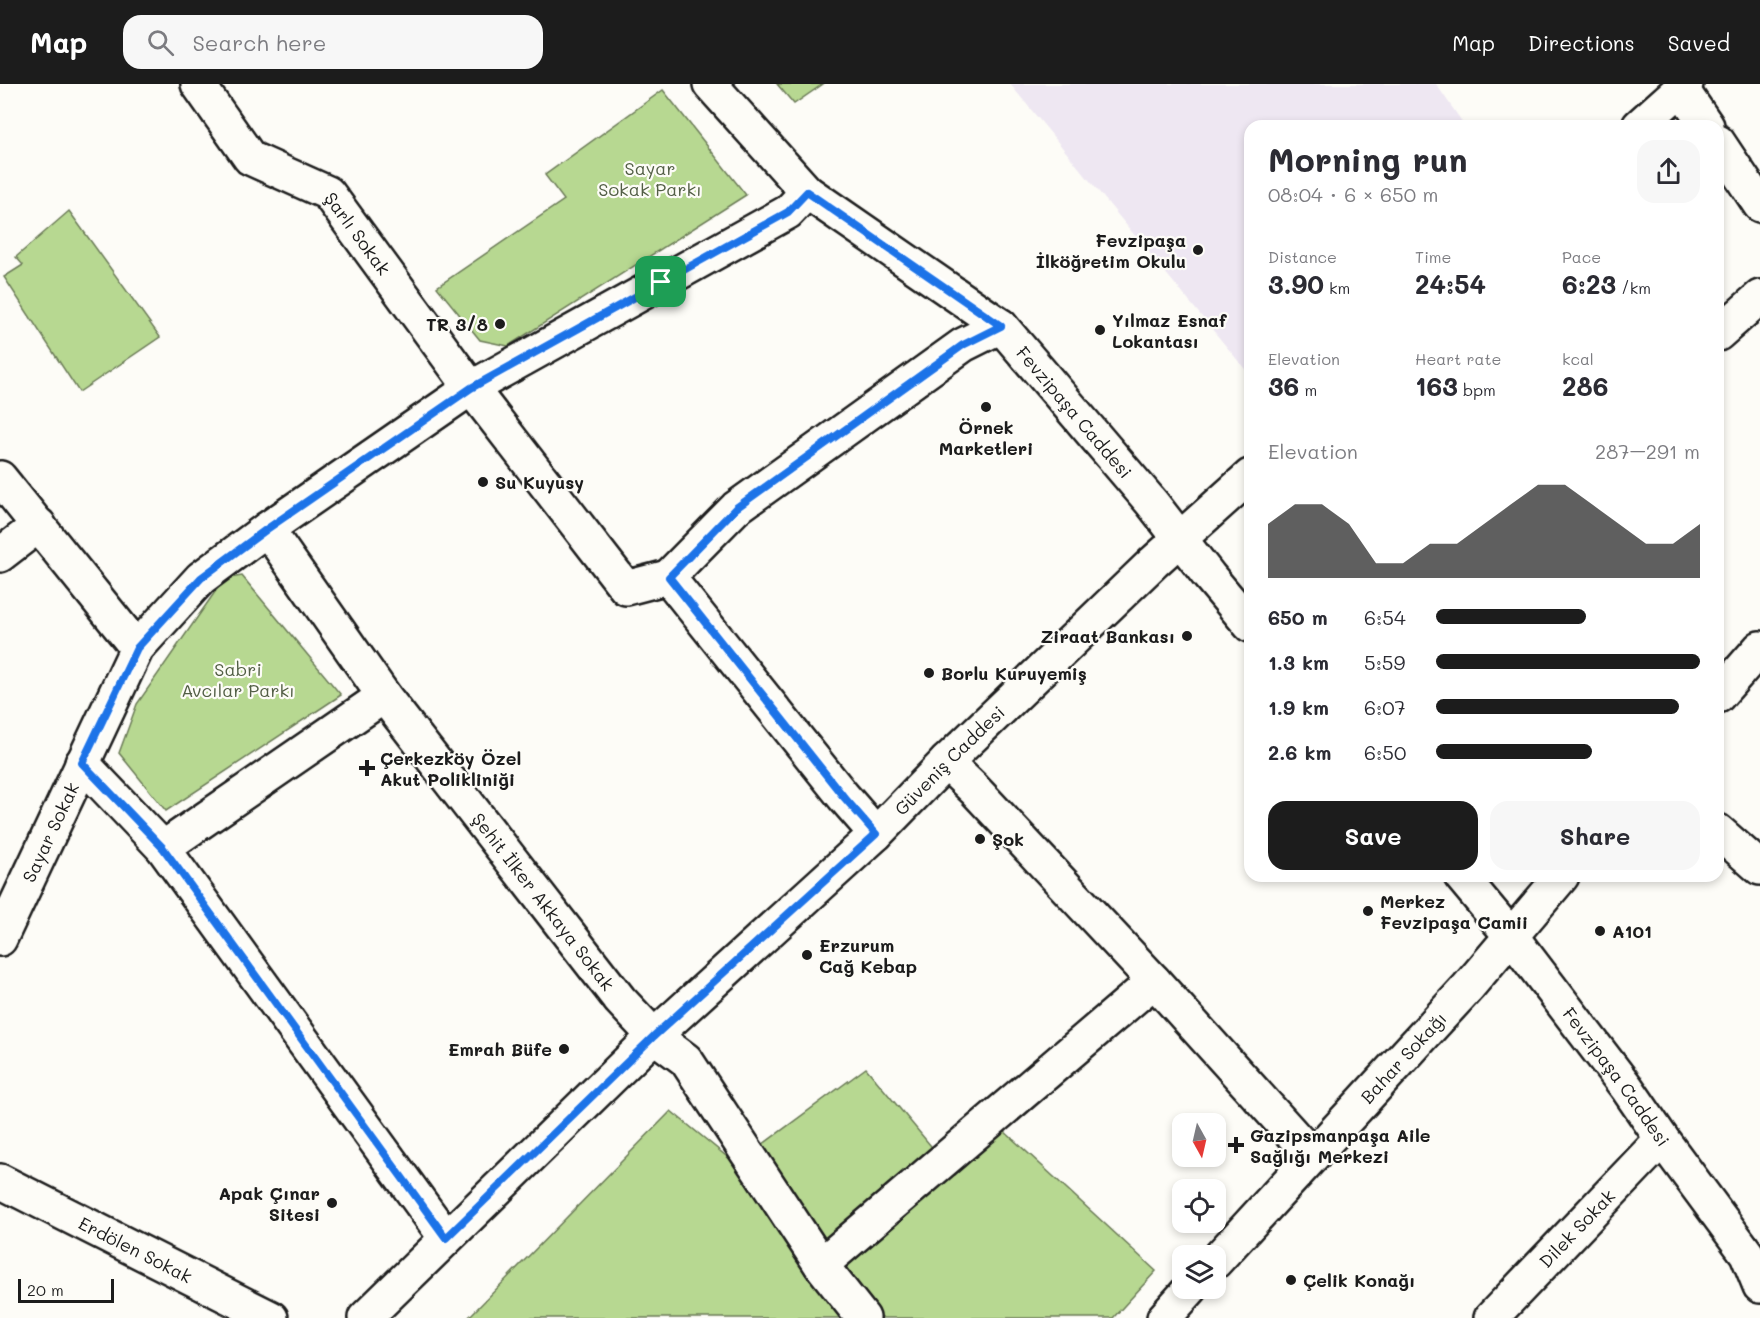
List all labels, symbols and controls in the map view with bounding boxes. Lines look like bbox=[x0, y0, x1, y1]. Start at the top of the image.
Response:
search box bbox=[123, 15, 543, 69]
text: Map bbox=[30, 24, 87, 60]
icon: search bbox=[144, 26, 177, 59]
text: Search here bbox=[192, 28, 326, 57]
text: Map bbox=[1452, 29, 1495, 56]
text: Directions bbox=[1528, 29, 1635, 56]
text: Saved bbox=[1668, 29, 1730, 56]
text: Morning run bbox=[1268, 137, 1468, 180]
button: share bbox=[1637, 140, 1700, 203]
park label: Sayar Sokak Parkı bbox=[598, 156, 702, 201]
text: 08:04 · 6 × 650 m bbox=[1268, 181, 1438, 207]
street label: Şarlı Sokak bbox=[319, 187, 396, 280]
place label: Fevzipaşa İlköğretim Okulu bbox=[1036, 228, 1186, 273]
marker: Fevzipaşa İlköğretim Okulu bbox=[1191, 243, 1205, 257]
text: Distance bbox=[1268, 246, 1337, 267]
text: Time bbox=[1415, 246, 1451, 267]
text: Pace bbox=[1562, 246, 1601, 267]
pin bbox=[635, 256, 686, 307]
icon: arrive bbox=[644, 265, 677, 298]
text: 3.90 bbox=[1268, 267, 1324, 301]
text: 24:54 bbox=[1415, 267, 1486, 301]
text: 6:23 bbox=[1562, 267, 1616, 301]
text: km bbox=[1324, 277, 1350, 298]
text: /km bbox=[1616, 277, 1651, 298]
place label: Yılmaz Esnaf Lokantası bbox=[1112, 308, 1227, 353]
place label: TR 3/8 bbox=[426, 312, 488, 336]
marker: TR 3/8 bbox=[493, 317, 507, 331]
marker: Yılmaz Esnaf Lokantası bbox=[1093, 323, 1107, 337]
street label: Fevzipaşa Caddesi bbox=[1011, 341, 1138, 483]
text: Elevation bbox=[1268, 348, 1340, 369]
text: Heart rate bbox=[1415, 348, 1501, 369]
text: kcal bbox=[1562, 348, 1594, 369]
text: 36 bbox=[1268, 369, 1299, 403]
text: 163 bbox=[1415, 369, 1458, 403]
text: 286 bbox=[1562, 369, 1608, 403]
text: m bbox=[1299, 379, 1317, 400]
text: bpm bbox=[1458, 379, 1496, 400]
marker: Örnek Marketleri bbox=[979, 400, 993, 414]
place label: Örnek Marketleri bbox=[939, 415, 1033, 460]
text: Elevation bbox=[1268, 438, 1358, 464]
text: 287–291 m bbox=[1595, 438, 1700, 464]
place label: Su Kuyusy bbox=[495, 470, 584, 494]
marker: Su Kuyusy bbox=[476, 475, 490, 489]
text: 650 m bbox=[1268, 604, 1328, 630]
text: 6:54 bbox=[1364, 604, 1406, 630]
place label: Ziraat Bankası bbox=[1041, 624, 1175, 648]
marker: Ziraat Bankası bbox=[1180, 629, 1194, 643]
text: 1.3 km bbox=[1268, 649, 1329, 675]
text: 5:59 bbox=[1364, 649, 1405, 675]
park label: Sabri Avcılar Parkı bbox=[181, 657, 295, 702]
place label: Borlu Kuruyemiş bbox=[941, 661, 1087, 685]
marker: Borlu Kuruyemiş bbox=[922, 666, 936, 680]
text: 1.9 km bbox=[1268, 694, 1329, 720]
text: 6:07 bbox=[1364, 694, 1406, 720]
street label: Güveniş Caddesi bbox=[889, 700, 1010, 820]
text: 2.6 km bbox=[1268, 739, 1331, 765]
text: 6:50 bbox=[1364, 739, 1406, 765]
place label: Çerkezköy Özel Akut Polikliniği bbox=[380, 746, 521, 791]
marker: Çerkezköy Özel Akut Polikliniği bbox=[358, 759, 376, 777]
street label: Sayar Sokak bbox=[16, 778, 84, 886]
button: Save bbox=[1268, 801, 1478, 870]
button: Share bbox=[1490, 801, 1700, 870]
street label: Şehit İlker Akkaya Sokak bbox=[467, 808, 620, 995]
place label: Şok bbox=[992, 827, 1024, 851]
marker: Şok bbox=[973, 832, 987, 846]
place label: Merkez Fevzipaşa Camii bbox=[1380, 889, 1528, 934]
marker: Merkez Fevzipaşa Camii bbox=[1361, 904, 1375, 918]
place label: A101 bbox=[1612, 919, 1652, 943]
marker: A101 bbox=[1593, 924, 1607, 938]
place label: Erzurum Cağ Kebap bbox=[819, 933, 917, 978]
marker: Erzurum Cağ Kebap bbox=[800, 948, 814, 962]
street label: Fevzipaşa Caddesi bbox=[1558, 1002, 1675, 1151]
street label: Bahar Sokağı bbox=[1355, 1006, 1451, 1108]
place label: Emrah Büfe bbox=[448, 1037, 552, 1061]
marker: Emrah Büfe bbox=[557, 1042, 571, 1056]
north arrow bbox=[1172, 1113, 1226, 1167]
map controls bbox=[1172, 1113, 1226, 1299]
place label: Gazipsmanpaşa Aile Sağlığı Merkezi bbox=[1250, 1123, 1431, 1168]
marker: Gazipsmanpaşa Aile Sağlığı Merkezi bbox=[1227, 1136, 1245, 1154]
button: locate bbox=[1172, 1179, 1226, 1233]
place label: Apak Çınar Sitesi bbox=[218, 1181, 320, 1226]
street label: Dilek Sokak bbox=[1533, 1184, 1620, 1273]
marker: Apak Çınar Sitesi bbox=[325, 1196, 339, 1210]
street label: Erdölen Sokak bbox=[75, 1211, 196, 1288]
button: layers bbox=[1172, 1245, 1226, 1299]
place label: Çelik Konağı bbox=[1303, 1268, 1415, 1292]
marker: Çelik Konağı bbox=[1284, 1273, 1298, 1287]
scale bar bbox=[18, 1276, 114, 1304]
text: 20 m bbox=[27, 1279, 64, 1300]

